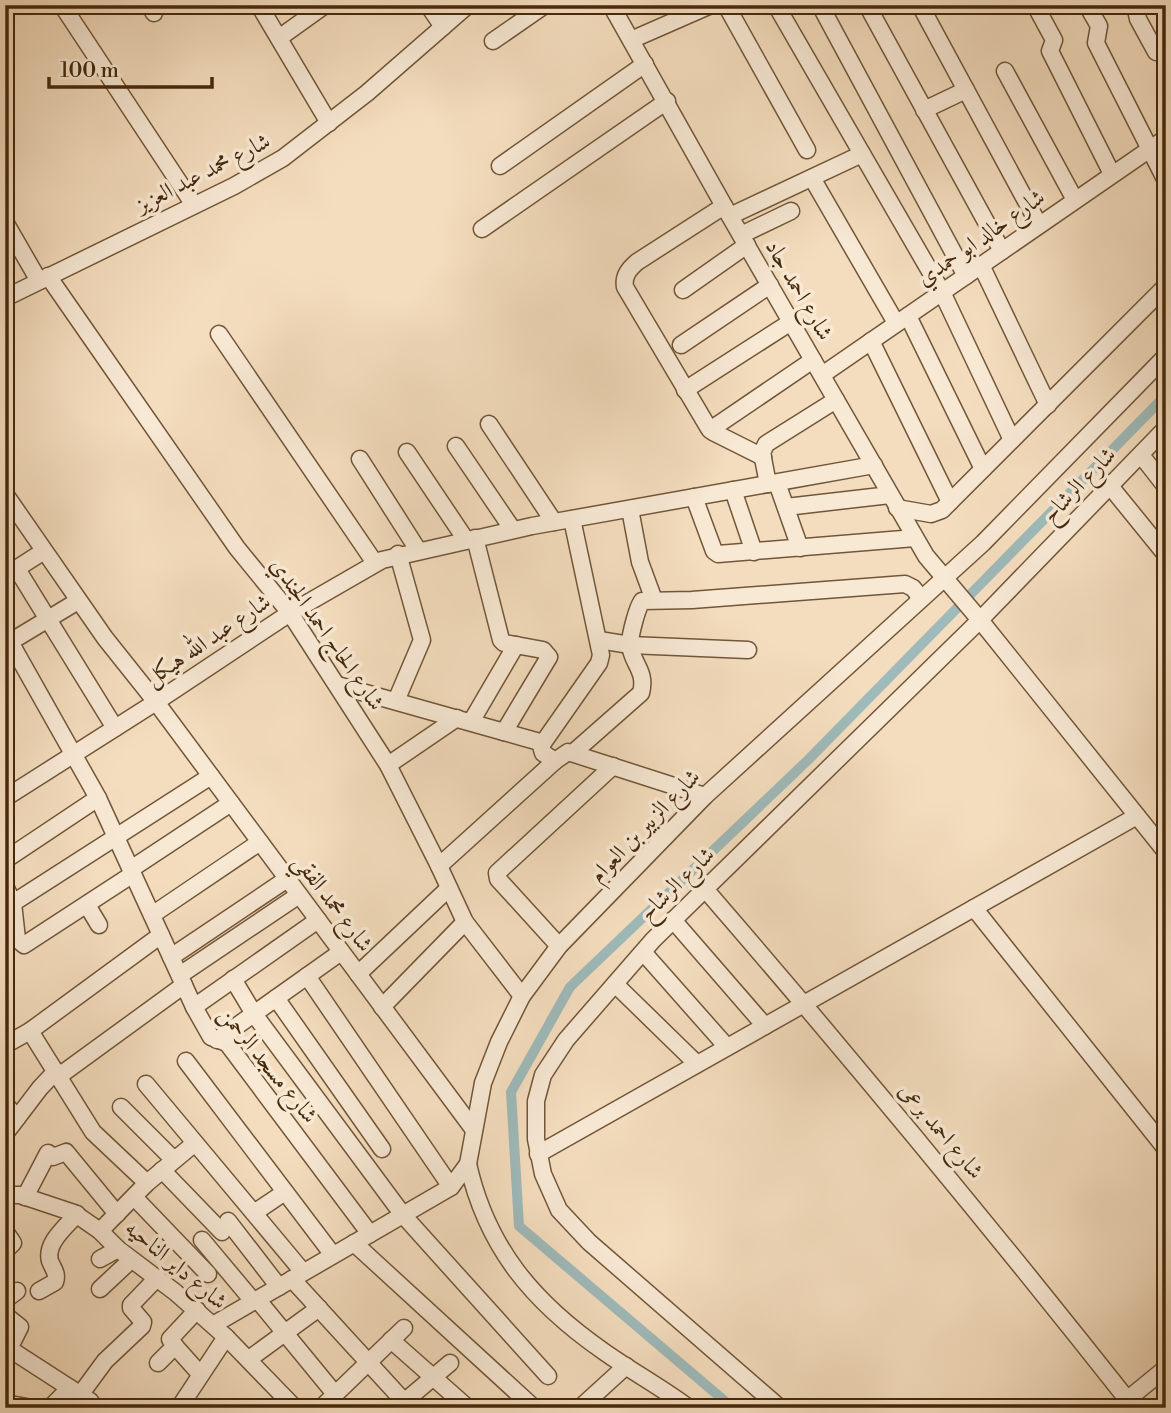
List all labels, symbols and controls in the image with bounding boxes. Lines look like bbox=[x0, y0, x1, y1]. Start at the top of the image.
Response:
scale bar bbox=[49, 46, 212, 90]
text: 100 m bbox=[60, 58, 119, 84]
street label: شارع محمد عبد العزيز bbox=[129, 127, 277, 224]
street label: شارع خالد ابو حمدي bbox=[911, 183, 1053, 297]
street label: شارع احمد جاد bbox=[755, 235, 839, 348]
street label: شارع الرشاح bbox=[1036, 441, 1126, 533]
street label: شارع الحاج احمد الجندي bbox=[259, 552, 390, 719]
street label: شارع عبد الله هيكل bbox=[137, 584, 279, 696]
street label: شارع الزبير بن العوام bbox=[584, 763, 710, 892]
street label: شارع الرشاح bbox=[633, 841, 725, 931]
street label: شارع محمد الفقي bbox=[281, 848, 379, 962]
street label: شارع مسجد الرحمن bbox=[209, 1001, 324, 1132]
street label: شارع احمد برعى bbox=[889, 1077, 990, 1188]
street label: شارع داير الناحيه bbox=[116, 1214, 233, 1320]

